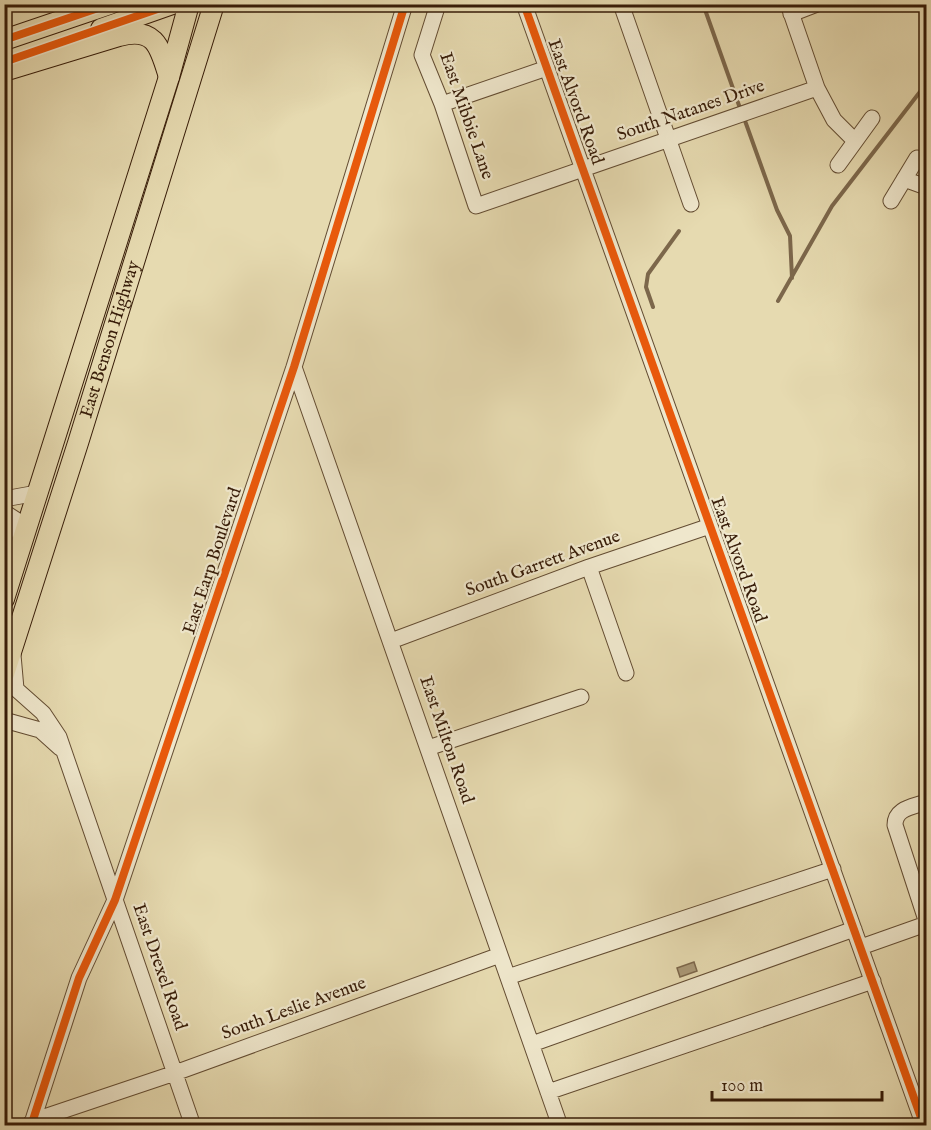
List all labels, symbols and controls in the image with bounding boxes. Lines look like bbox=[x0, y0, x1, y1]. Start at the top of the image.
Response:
street label: East Alvord Road bbox=[542, 36, 608, 168]
street label: East Mibbie Lane bbox=[433, 49, 499, 183]
street label: South Natanes Drive bbox=[614, 75, 768, 147]
street label: East Benson Highway bbox=[75, 258, 145, 421]
street label: East Earp Boulevard bbox=[178, 484, 248, 637]
street label: East Alvord Road bbox=[705, 494, 771, 626]
street label: South Garrett Avenue bbox=[463, 525, 623, 603]
street label: East Milton Road bbox=[413, 673, 479, 807]
street label: East Drexel Road bbox=[127, 901, 192, 1034]
street label: South Leslie Avenue bbox=[219, 972, 369, 1046]
scale bar bbox=[712, 1064, 882, 1102]
text: 100 m bbox=[721, 1075, 763, 1098]

